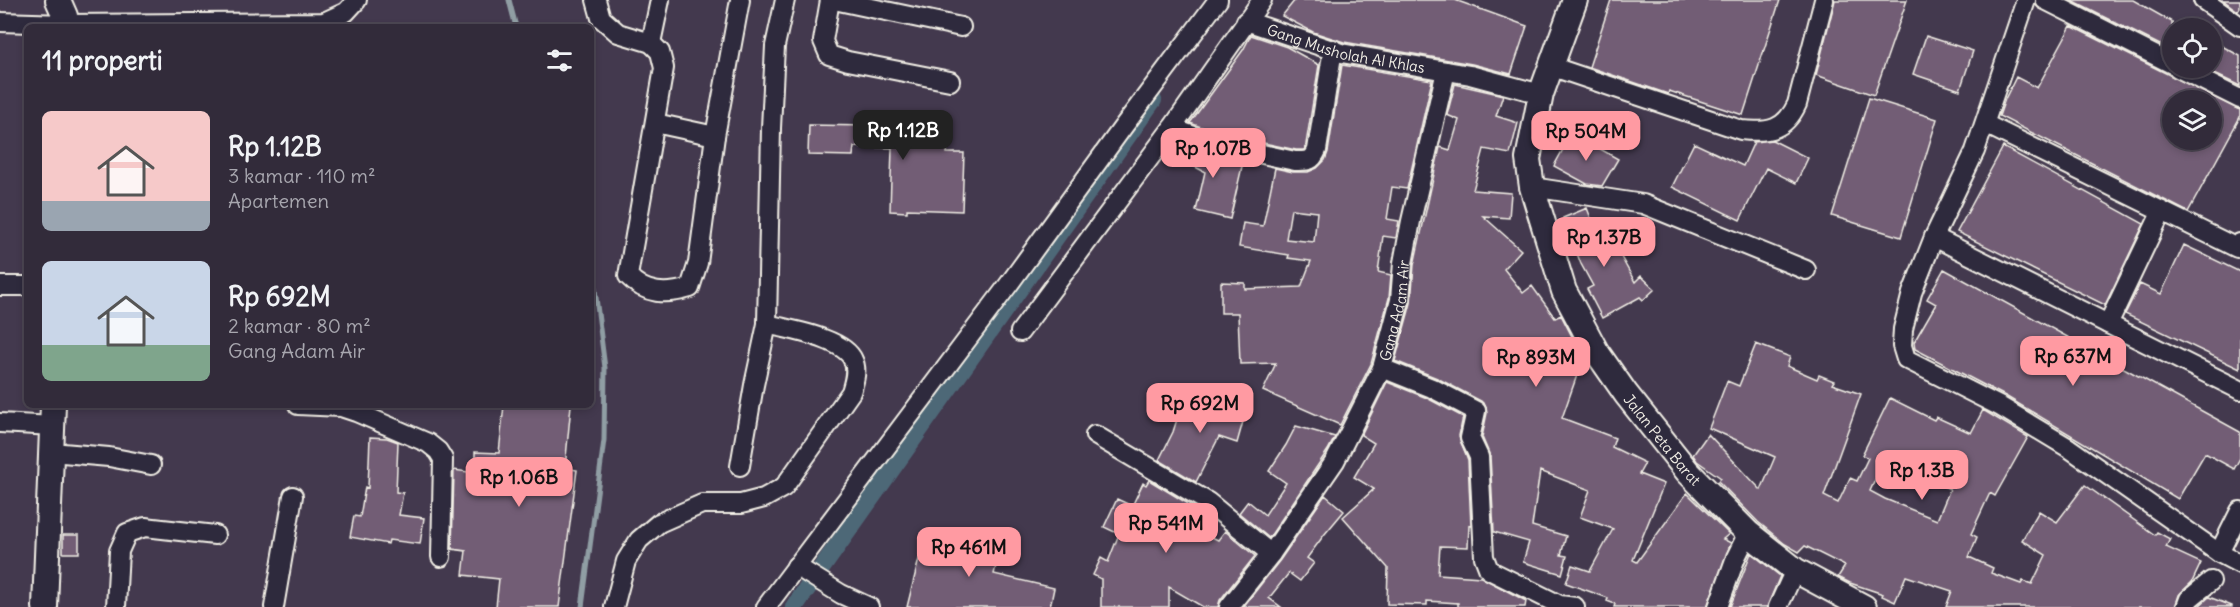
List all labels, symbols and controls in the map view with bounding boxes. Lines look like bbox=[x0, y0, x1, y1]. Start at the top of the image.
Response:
map controls bbox=[2162, 18, 2222, 150]
button: locate bbox=[2162, 18, 2222, 78]
street label: Gang Musholah Al Khlas bbox=[1265, 19, 1426, 77]
text: 11 properti bbox=[42, 44, 163, 77]
icon: filters bbox=[543, 44, 576, 77]
button: layers bbox=[2162, 90, 2222, 150]
pin: Rp 1.12B bbox=[841, 110, 965, 161]
pin: Rp 504M bbox=[1531, 111, 1641, 162]
text: Rp 1.12B bbox=[867, 117, 939, 142]
text: Rp 504M bbox=[1545, 118, 1627, 143]
pin: Rp 1.07B bbox=[1151, 128, 1275, 179]
text: Rp 1.12B bbox=[228, 130, 322, 163]
icon: home bbox=[90, 135, 162, 207]
text: Rp 1.07B bbox=[1175, 135, 1251, 160]
text: 3 kamar · 110 m² bbox=[228, 163, 376, 188]
text: Apartemen bbox=[228, 188, 329, 213]
pin: Rp 1.37B bbox=[1542, 217, 1666, 268]
text: Rp 1.37B bbox=[1566, 224, 1642, 249]
street label: Gang Adam Air bbox=[1375, 258, 1413, 363]
text: Rp 692M bbox=[228, 280, 331, 313]
icon: home bbox=[90, 285, 162, 357]
text: 2 kamar · 80 m² bbox=[228, 313, 371, 338]
pin: Rp 637M bbox=[2018, 336, 2128, 387]
pin: Rp 893M bbox=[1481, 337, 1591, 388]
text: Gang Adam Air bbox=[228, 338, 365, 363]
text: Rp 637M bbox=[2034, 343, 2112, 368]
text: Rp 893M bbox=[1496, 344, 1576, 369]
pin: Rp 692M bbox=[1145, 383, 1255, 434]
text: Rp 692M bbox=[1160, 390, 1240, 415]
street label: Jalan Peta Barat bbox=[1620, 390, 1705, 489]
pin: Rp 1.3B bbox=[1867, 450, 1977, 501]
pin: Rp 1.06B bbox=[457, 457, 581, 508]
text: Rp 1.3B bbox=[1889, 457, 1955, 482]
text: Rp 1.06B bbox=[480, 464, 558, 489]
pin: Rp 541M bbox=[1111, 503, 1221, 554]
text: Rp 541M bbox=[1128, 510, 1204, 535]
pin: Rp 461M bbox=[914, 527, 1024, 578]
text: Rp 461M bbox=[931, 534, 1007, 559]

